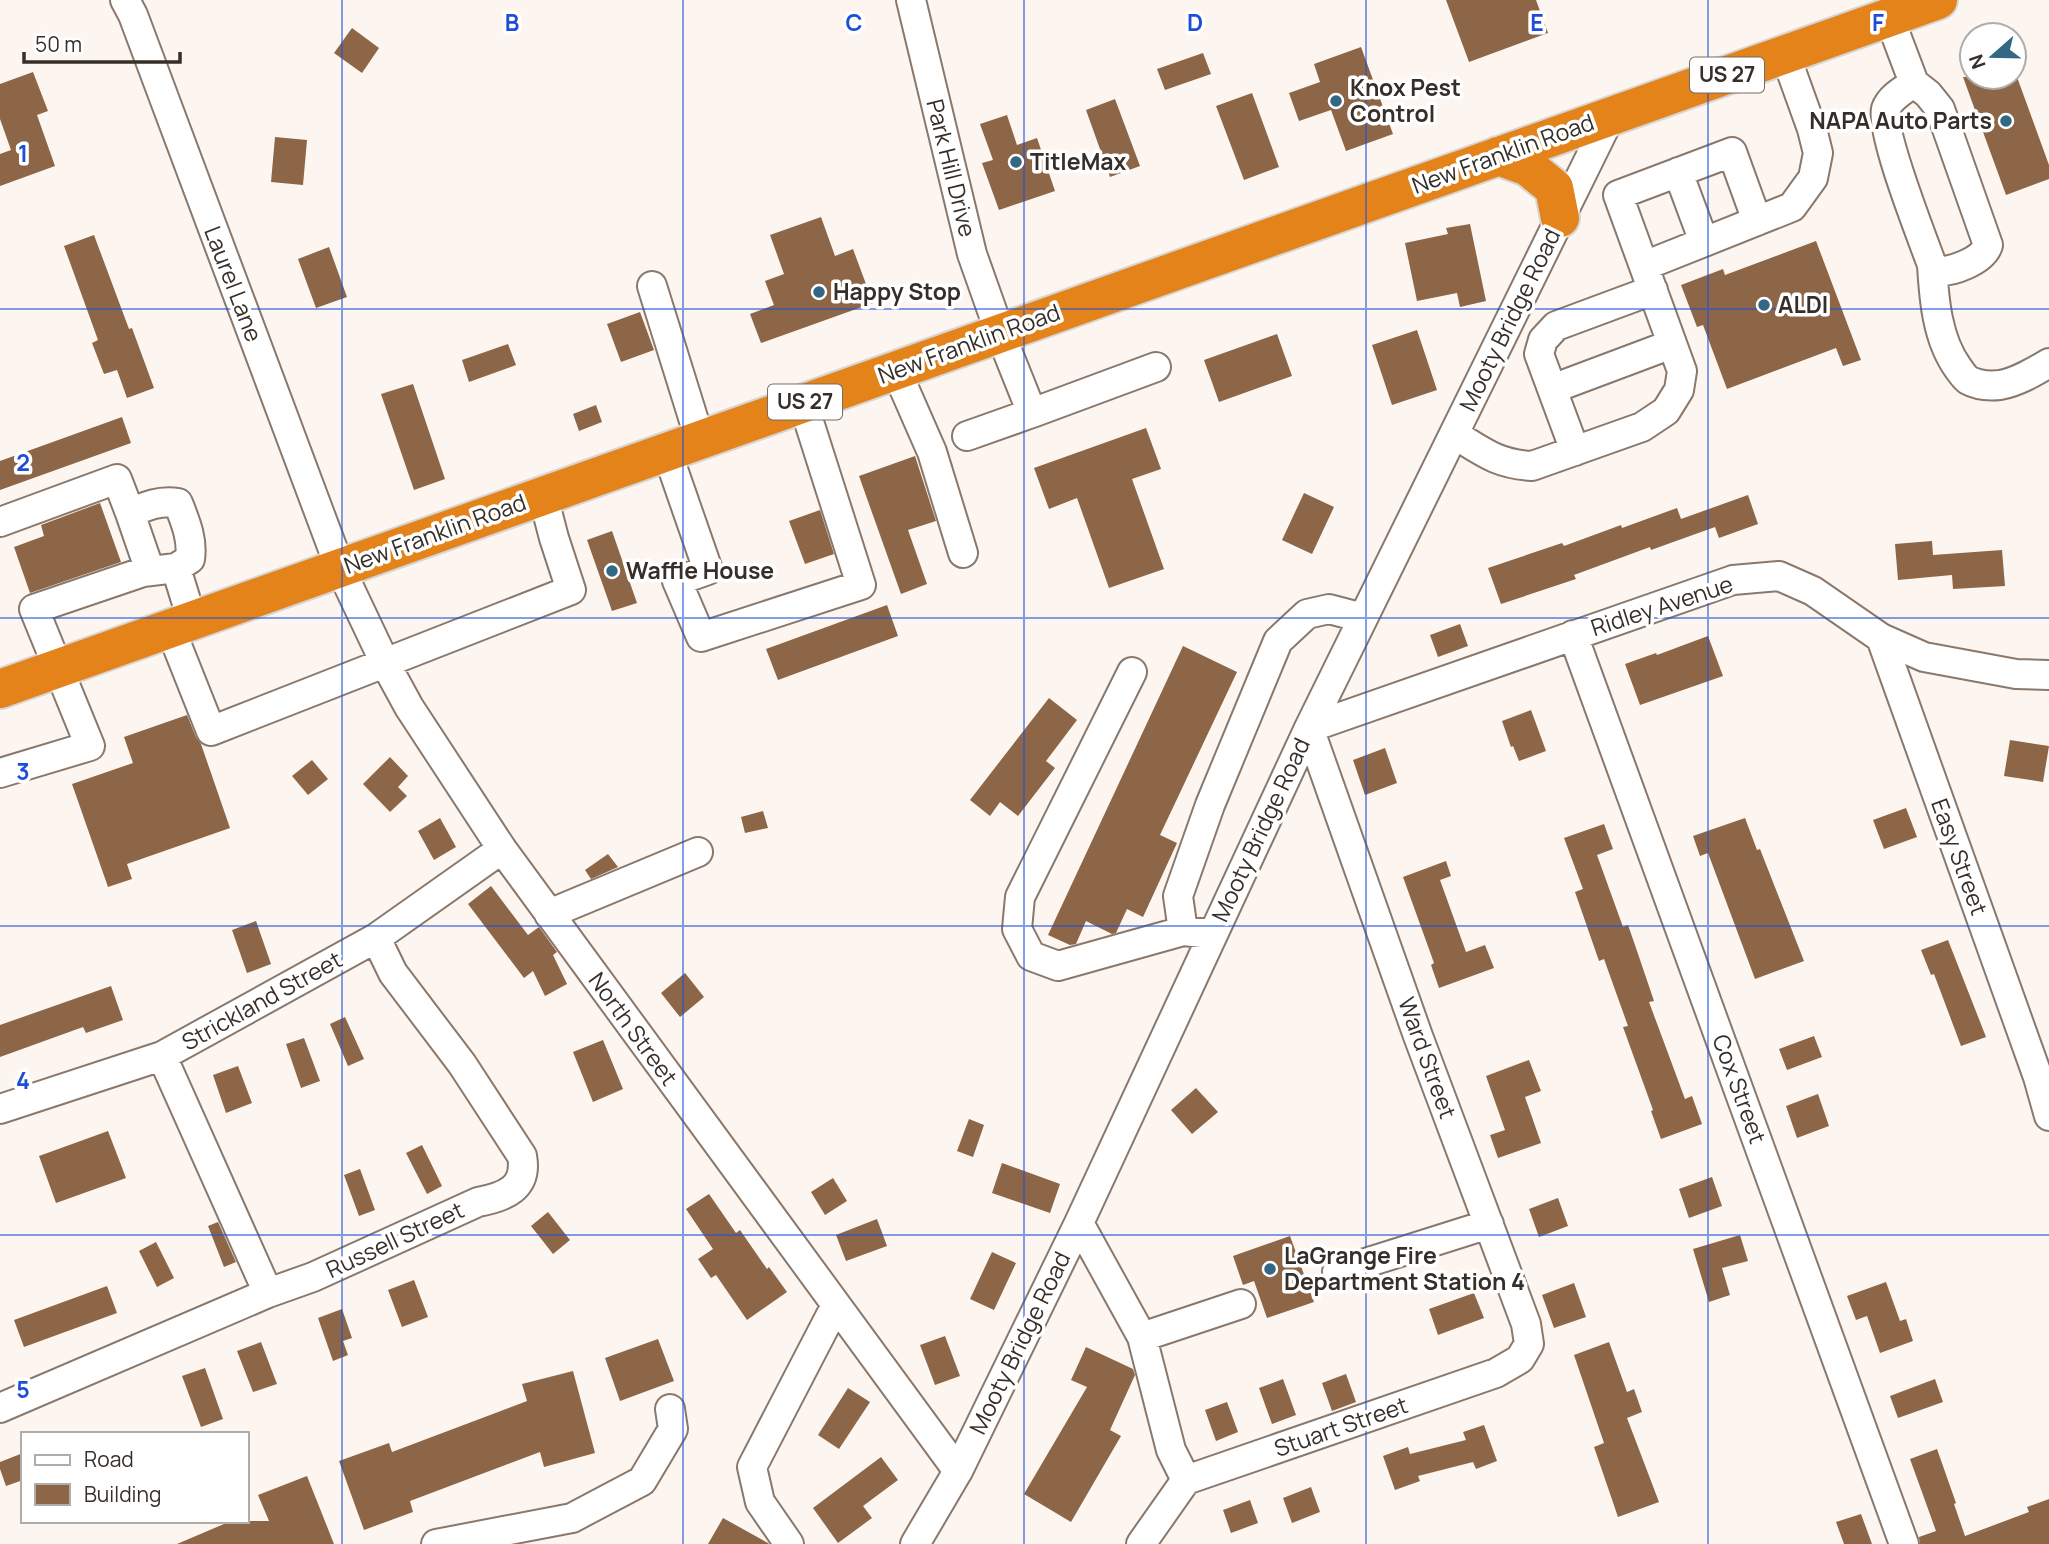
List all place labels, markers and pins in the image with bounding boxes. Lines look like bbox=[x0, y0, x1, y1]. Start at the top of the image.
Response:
place label: Knox Pest Control bbox=[1350, 71, 1461, 129]
marker: Knox Pest Control bbox=[1328, 93, 1344, 109]
place label: NAPA Auto Parts bbox=[1809, 104, 1992, 136]
marker: NAPA Auto Parts bbox=[1998, 113, 2014, 129]
place label: TitleMax bbox=[1030, 145, 1127, 177]
marker: TitleMax bbox=[1008, 154, 1024, 170]
place label: Happy Stop bbox=[833, 275, 961, 307]
marker: Happy Stop bbox=[811, 284, 827, 300]
place label: ALDI bbox=[1778, 288, 1828, 320]
marker: ALDI bbox=[1756, 297, 1772, 313]
place label: Waffle House bbox=[626, 554, 774, 586]
marker: Waffle House bbox=[604, 563, 620, 579]
place label: LaGrange Fire Department Station 4 bbox=[1284, 1239, 1525, 1297]
marker: LaGrange Fire Department Station 4 bbox=[1262, 1261, 1278, 1277]

